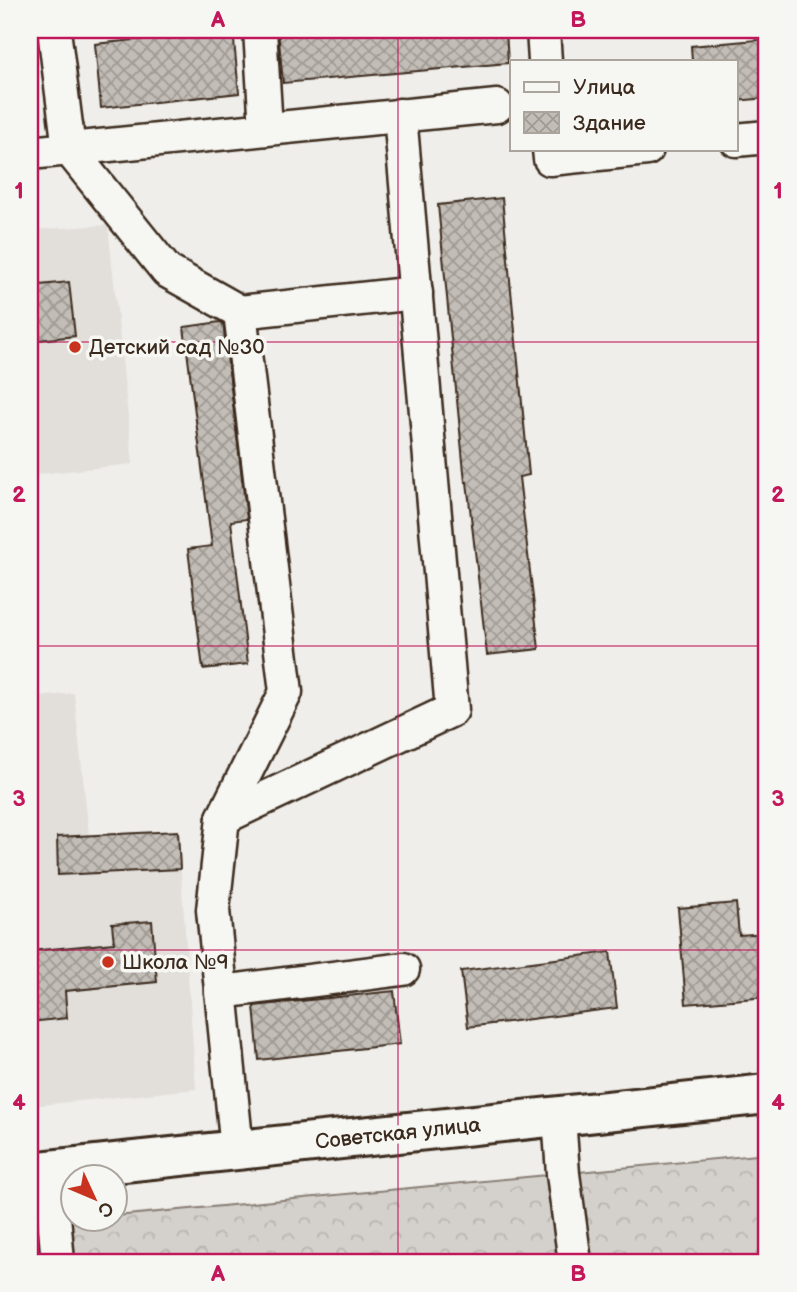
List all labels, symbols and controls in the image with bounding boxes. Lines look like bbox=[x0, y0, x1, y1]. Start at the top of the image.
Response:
text: A bbox=[210, 6, 226, 34]
text: B bbox=[570, 6, 586, 34]
legend bbox=[510, 60, 738, 150]
text: Улица bbox=[573, 75, 636, 100]
text: Здание bbox=[573, 111, 646, 136]
text: 1 bbox=[14, 177, 24, 205]
text: 1 bbox=[773, 177, 783, 205]
place label: Детский сад №30 bbox=[89, 335, 265, 360]
marker: Детский сад №30 bbox=[67, 339, 83, 355]
text: 2 bbox=[12, 481, 26, 509]
text: 2 bbox=[771, 481, 785, 509]
text: 3 bbox=[12, 785, 26, 813]
text: 3 bbox=[771, 785, 785, 813]
place label: Школа №9 bbox=[122, 950, 229, 975]
marker: Школа №9 bbox=[100, 954, 116, 970]
text: 4 bbox=[12, 1089, 26, 1117]
text: 4 bbox=[771, 1089, 785, 1117]
street label: Советская улица bbox=[314, 1112, 483, 1155]
north arrow bbox=[60, 1162, 130, 1232]
text: С bbox=[92, 1196, 118, 1222]
text: A bbox=[210, 1260, 226, 1288]
text: B bbox=[570, 1260, 586, 1288]

